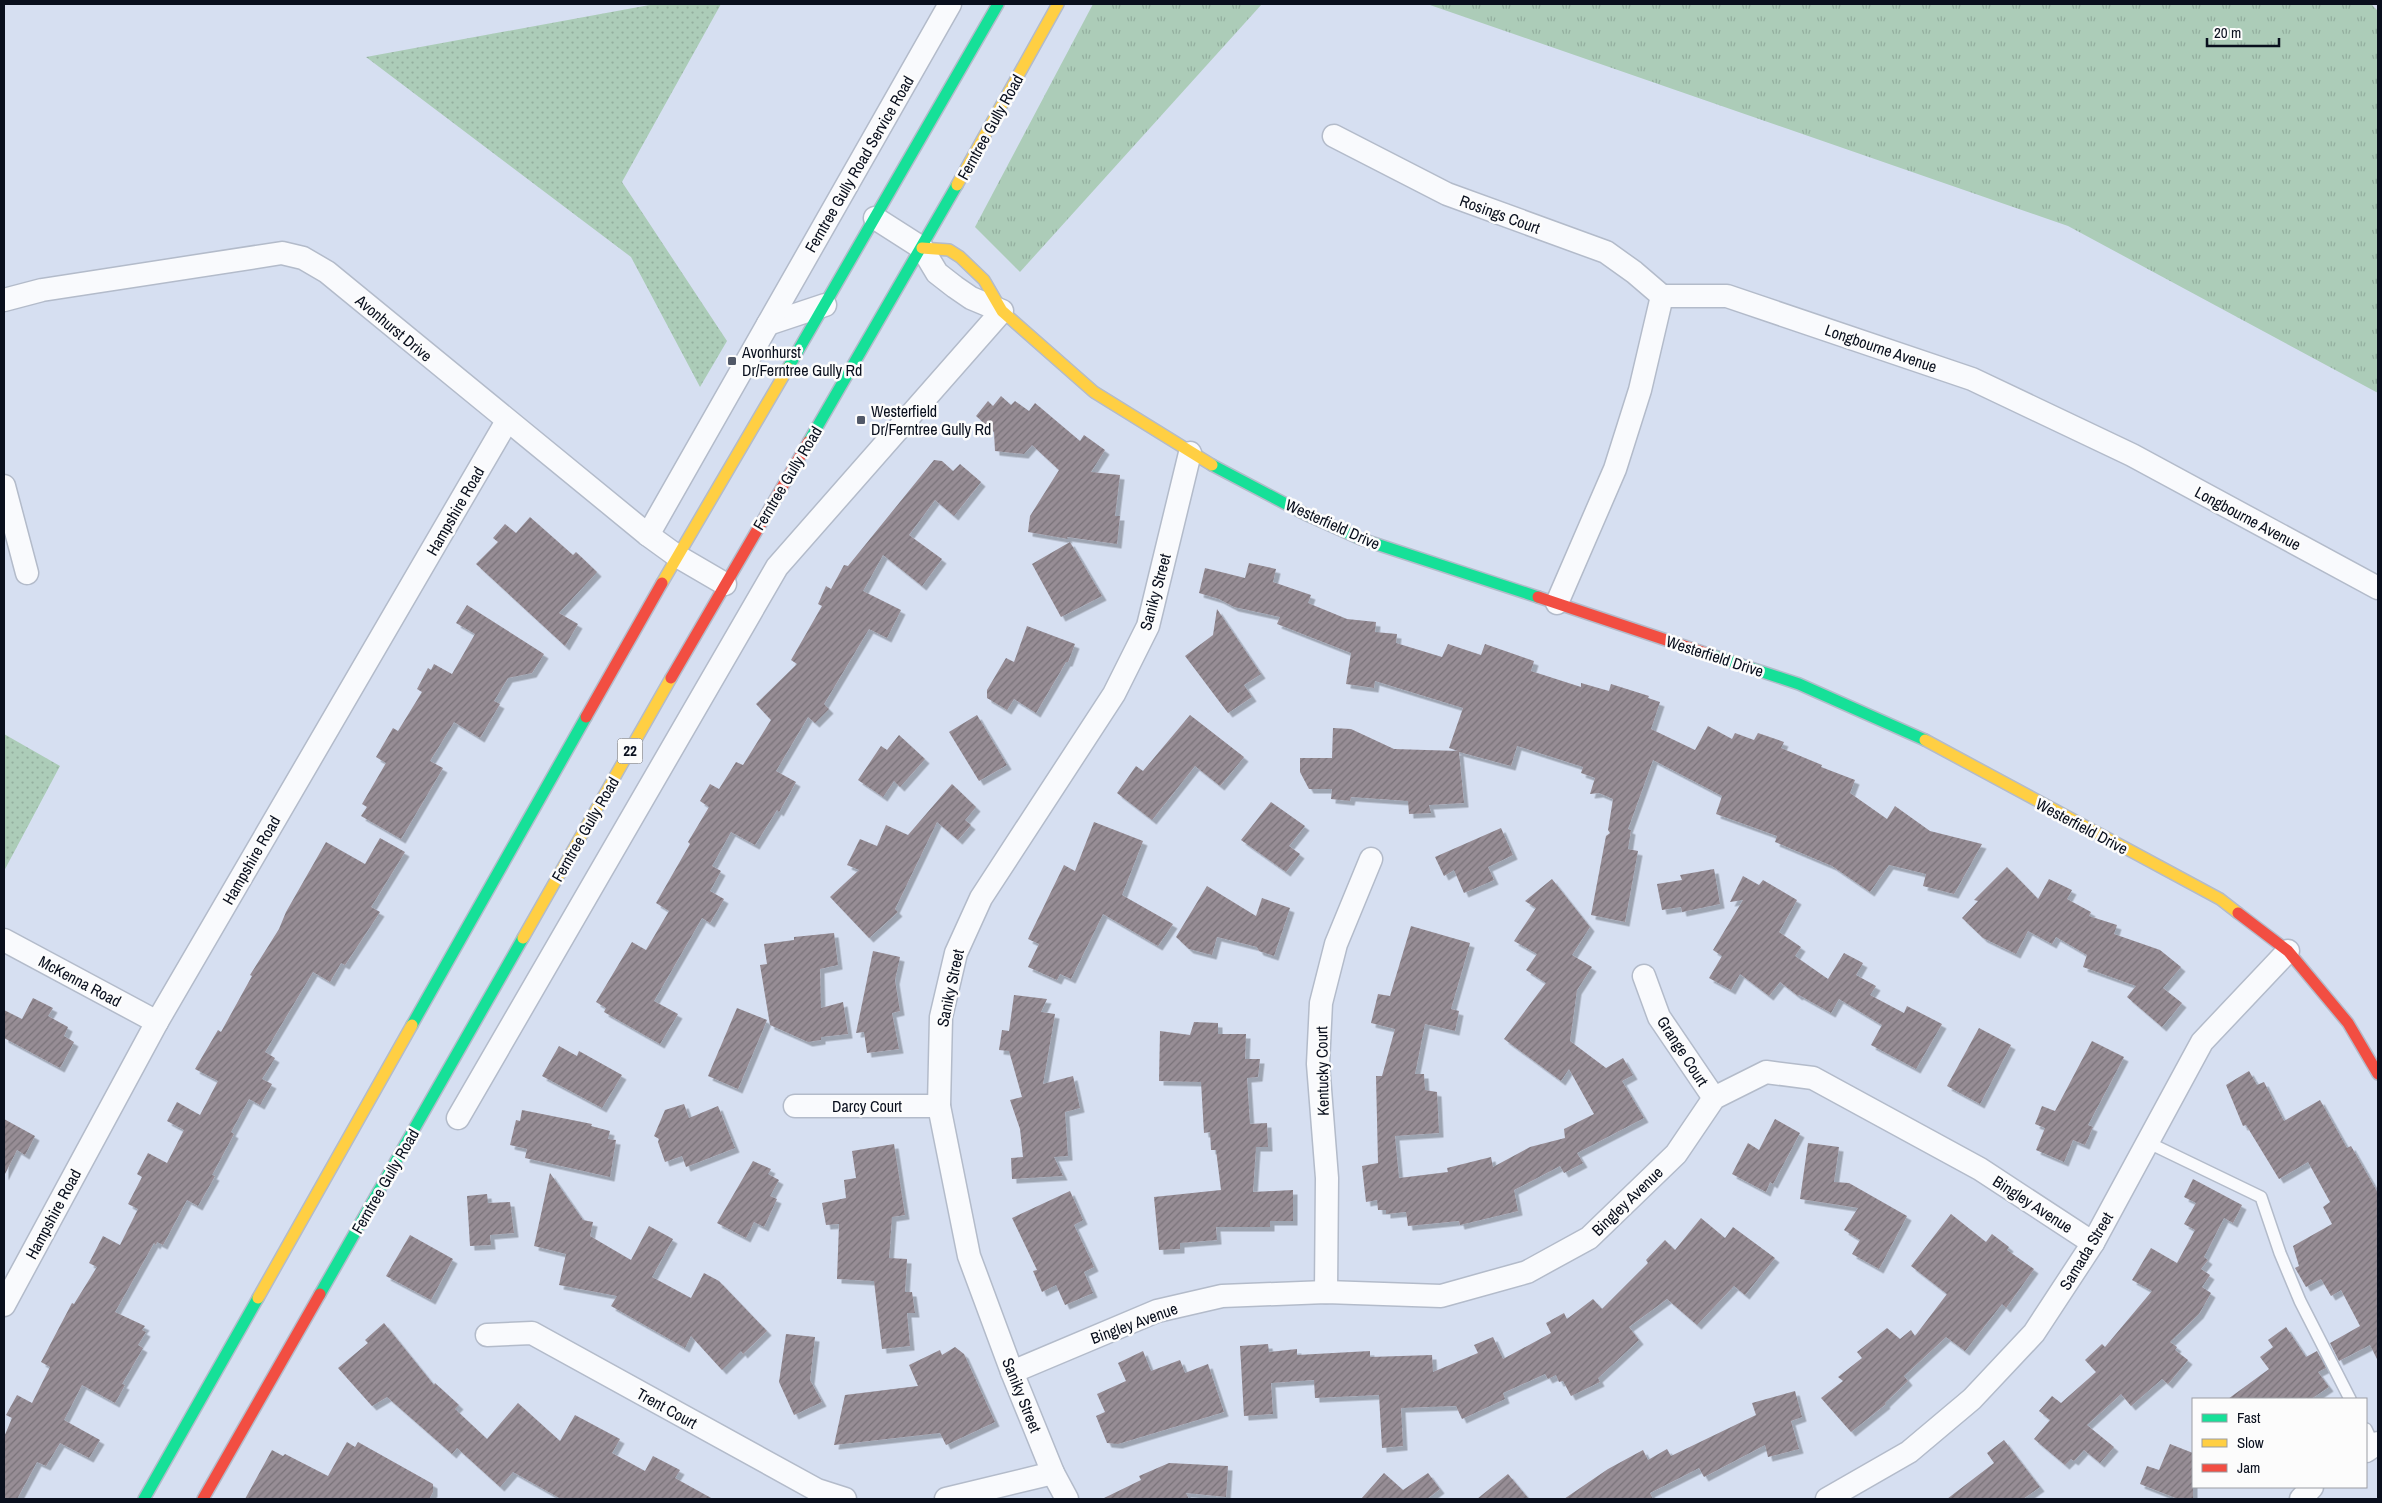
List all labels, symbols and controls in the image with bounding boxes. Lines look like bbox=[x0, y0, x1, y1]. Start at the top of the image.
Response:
scale bar bbox=[2207, 15, 2280, 47]
text: 20 m bbox=[2214, 22, 2241, 43]
street label: Ferntree Gully Road bbox=[952, 70, 1028, 184]
street label: Ferntree Gully Road Service Road bbox=[799, 72, 919, 256]
street label: Rosings Court bbox=[1457, 189, 1543, 239]
street label: Avonhurst Drive bbox=[350, 289, 437, 367]
street label: Longbourne Avenue bbox=[1822, 319, 1940, 377]
place label: Avonhurst Dr/Ferntree Gully Rd bbox=[741, 341, 862, 381]
marker: Avonhurst Dr/Ferntree Gully Rd bbox=[726, 355, 738, 367]
place label: Westerfield Dr/Ferntree Gully Rd bbox=[871, 400, 991, 440]
marker: Westerfield Dr/Ferntree Gully Rd bbox=[855, 414, 867, 426]
street label: Ferntree Gully Road bbox=[747, 422, 827, 534]
street label: Hampshire Road bbox=[421, 463, 489, 559]
street label: Longbourne Avenue bbox=[2191, 481, 2305, 555]
street label: Westerfield Drive bbox=[1282, 493, 1384, 555]
street label: Saniky Street bbox=[1134, 551, 1176, 633]
street label: Westerfield Drive bbox=[1664, 630, 1766, 682]
road number: 22 bbox=[618, 738, 642, 764]
street label: Ferntree Gully Road bbox=[546, 773, 624, 885]
street label: Westerfield Drive bbox=[2032, 793, 2132, 859]
street label: Hampshire Road bbox=[217, 812, 285, 908]
street label: Saniky Street bbox=[931, 947, 969, 1029]
street label: McKenna Road bbox=[35, 950, 125, 1012]
street label: Grange Court bbox=[1652, 1012, 1714, 1091]
street label: Kentucky Court bbox=[1310, 1026, 1334, 1116]
street label: Darcy Court bbox=[832, 1095, 902, 1117]
street label: Ferntree Gully Road bbox=[346, 1125, 424, 1237]
street label: Bingley Avenue bbox=[1587, 1161, 1667, 1241]
street label: Hampshire Road bbox=[20, 1165, 86, 1263]
street label: Bingley Avenue bbox=[1989, 1170, 2077, 1238]
street label: Samada Street bbox=[2054, 1208, 2118, 1294]
street label: Bingley Avenue bbox=[1087, 1297, 1181, 1349]
street label: Saniky Street bbox=[997, 1354, 1047, 1436]
street label: Trent Court bbox=[633, 1382, 701, 1434]
legend bbox=[2192, 1398, 2367, 1488]
text: Fast bbox=[2237, 1407, 2261, 1428]
text: Slow bbox=[2237, 1432, 2264, 1453]
text: Jam bbox=[2237, 1457, 2260, 1478]

